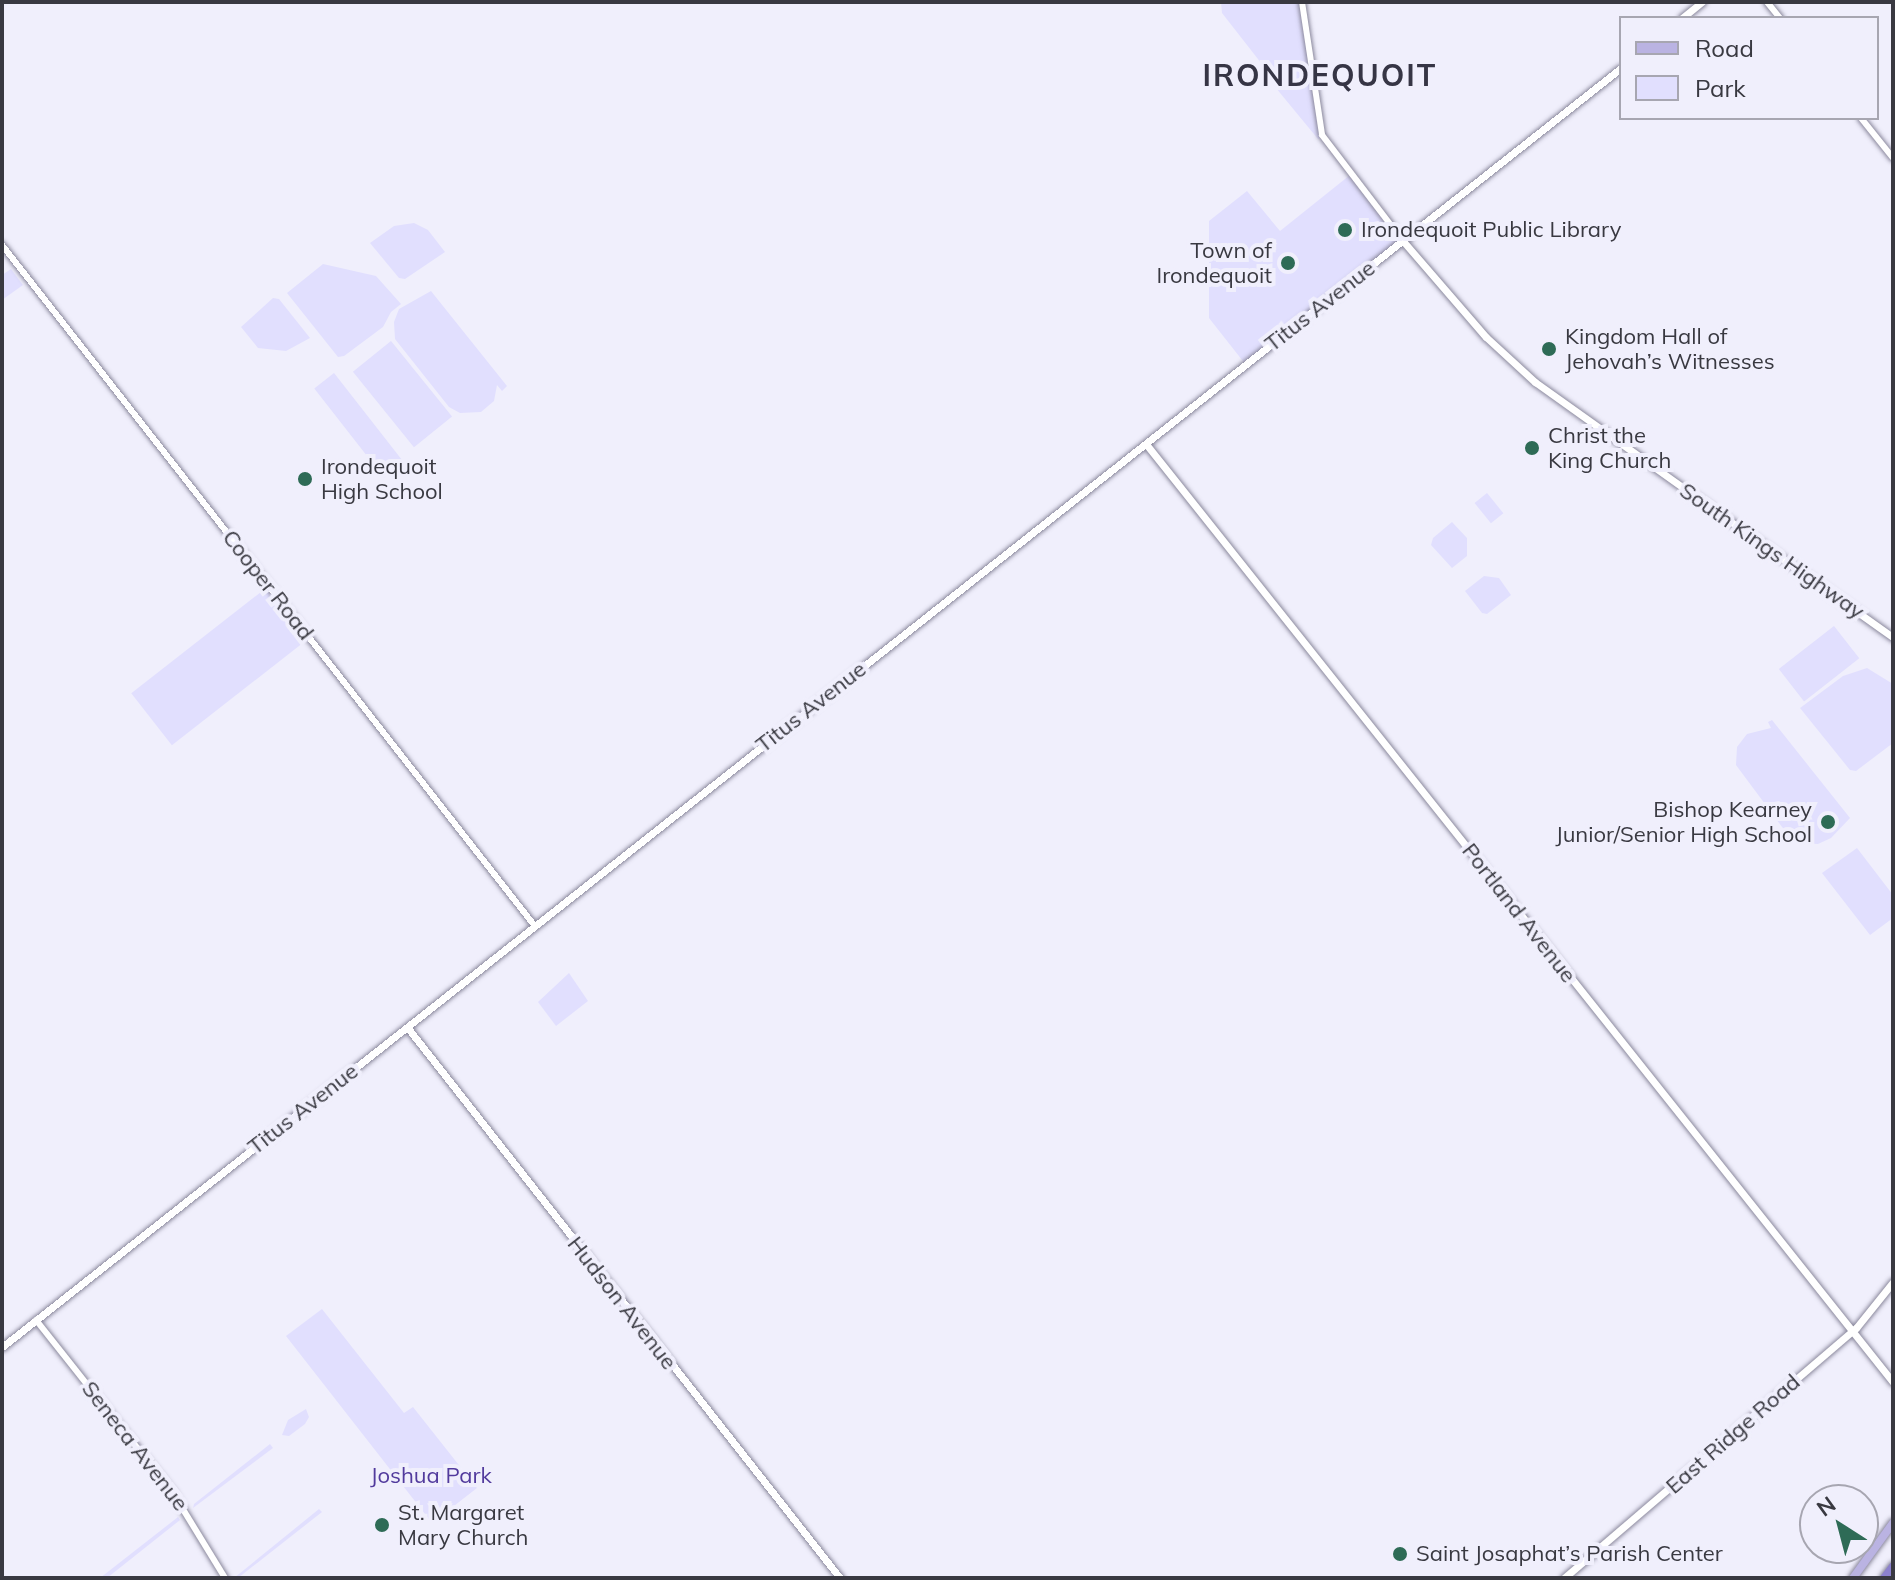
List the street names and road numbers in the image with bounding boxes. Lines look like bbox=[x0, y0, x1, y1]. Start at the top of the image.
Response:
street label: Titus Avenue bbox=[1260, 255, 1380, 357]
street label: South Kings Highway bbox=[1675, 477, 1869, 625]
street label: Cooper Road bbox=[217, 525, 319, 645]
street label: Titus Avenue bbox=[751, 656, 871, 758]
street label: Portland Avenue bbox=[1456, 838, 1582, 988]
street label: Titus Avenue bbox=[243, 1058, 363, 1160]
street label: Hudson Avenue bbox=[562, 1231, 682, 1375]
street label: East Ridge Road bbox=[1661, 1369, 1805, 1499]
street label: Seneca Avenue bbox=[76, 1376, 194, 1516]

